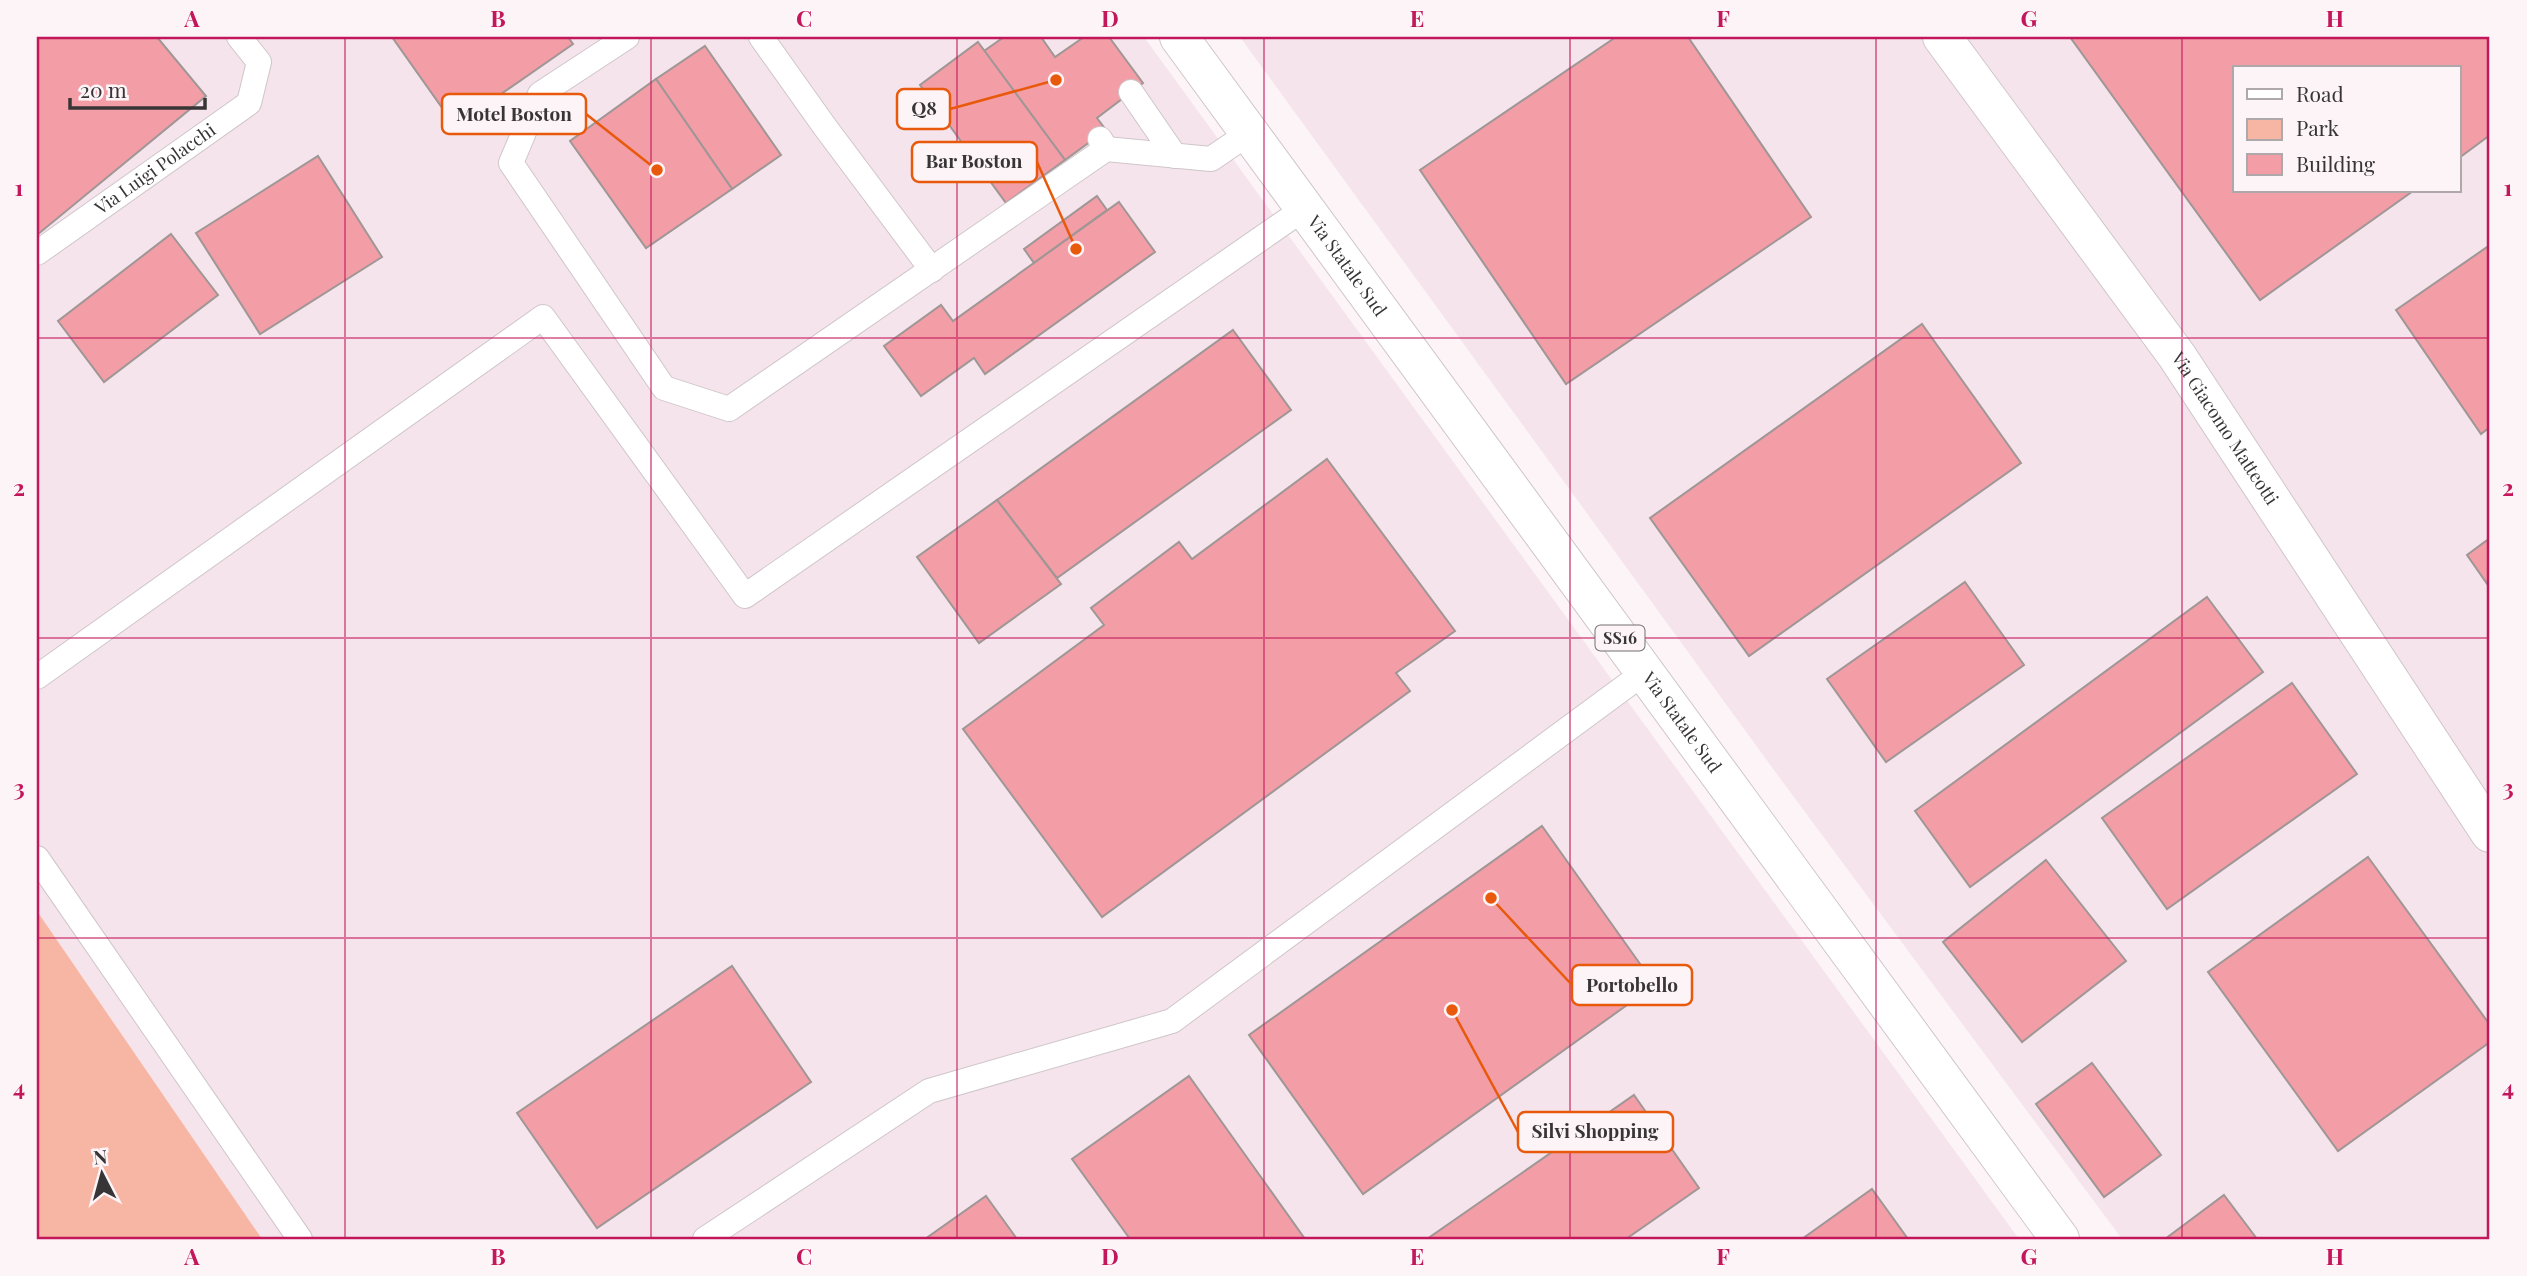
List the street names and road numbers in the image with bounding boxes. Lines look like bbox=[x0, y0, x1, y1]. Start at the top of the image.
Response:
street label: Via Luigi Polacchi bbox=[89, 117, 220, 220]
street label: Via Statale Sud bbox=[1302, 210, 1393, 321]
street label: Via Giacomo Matteotti bbox=[2166, 346, 2284, 509]
road number: SS16 bbox=[1596, 625, 1644, 650]
street label: Via Statale Sud bbox=[1637, 666, 1727, 777]

